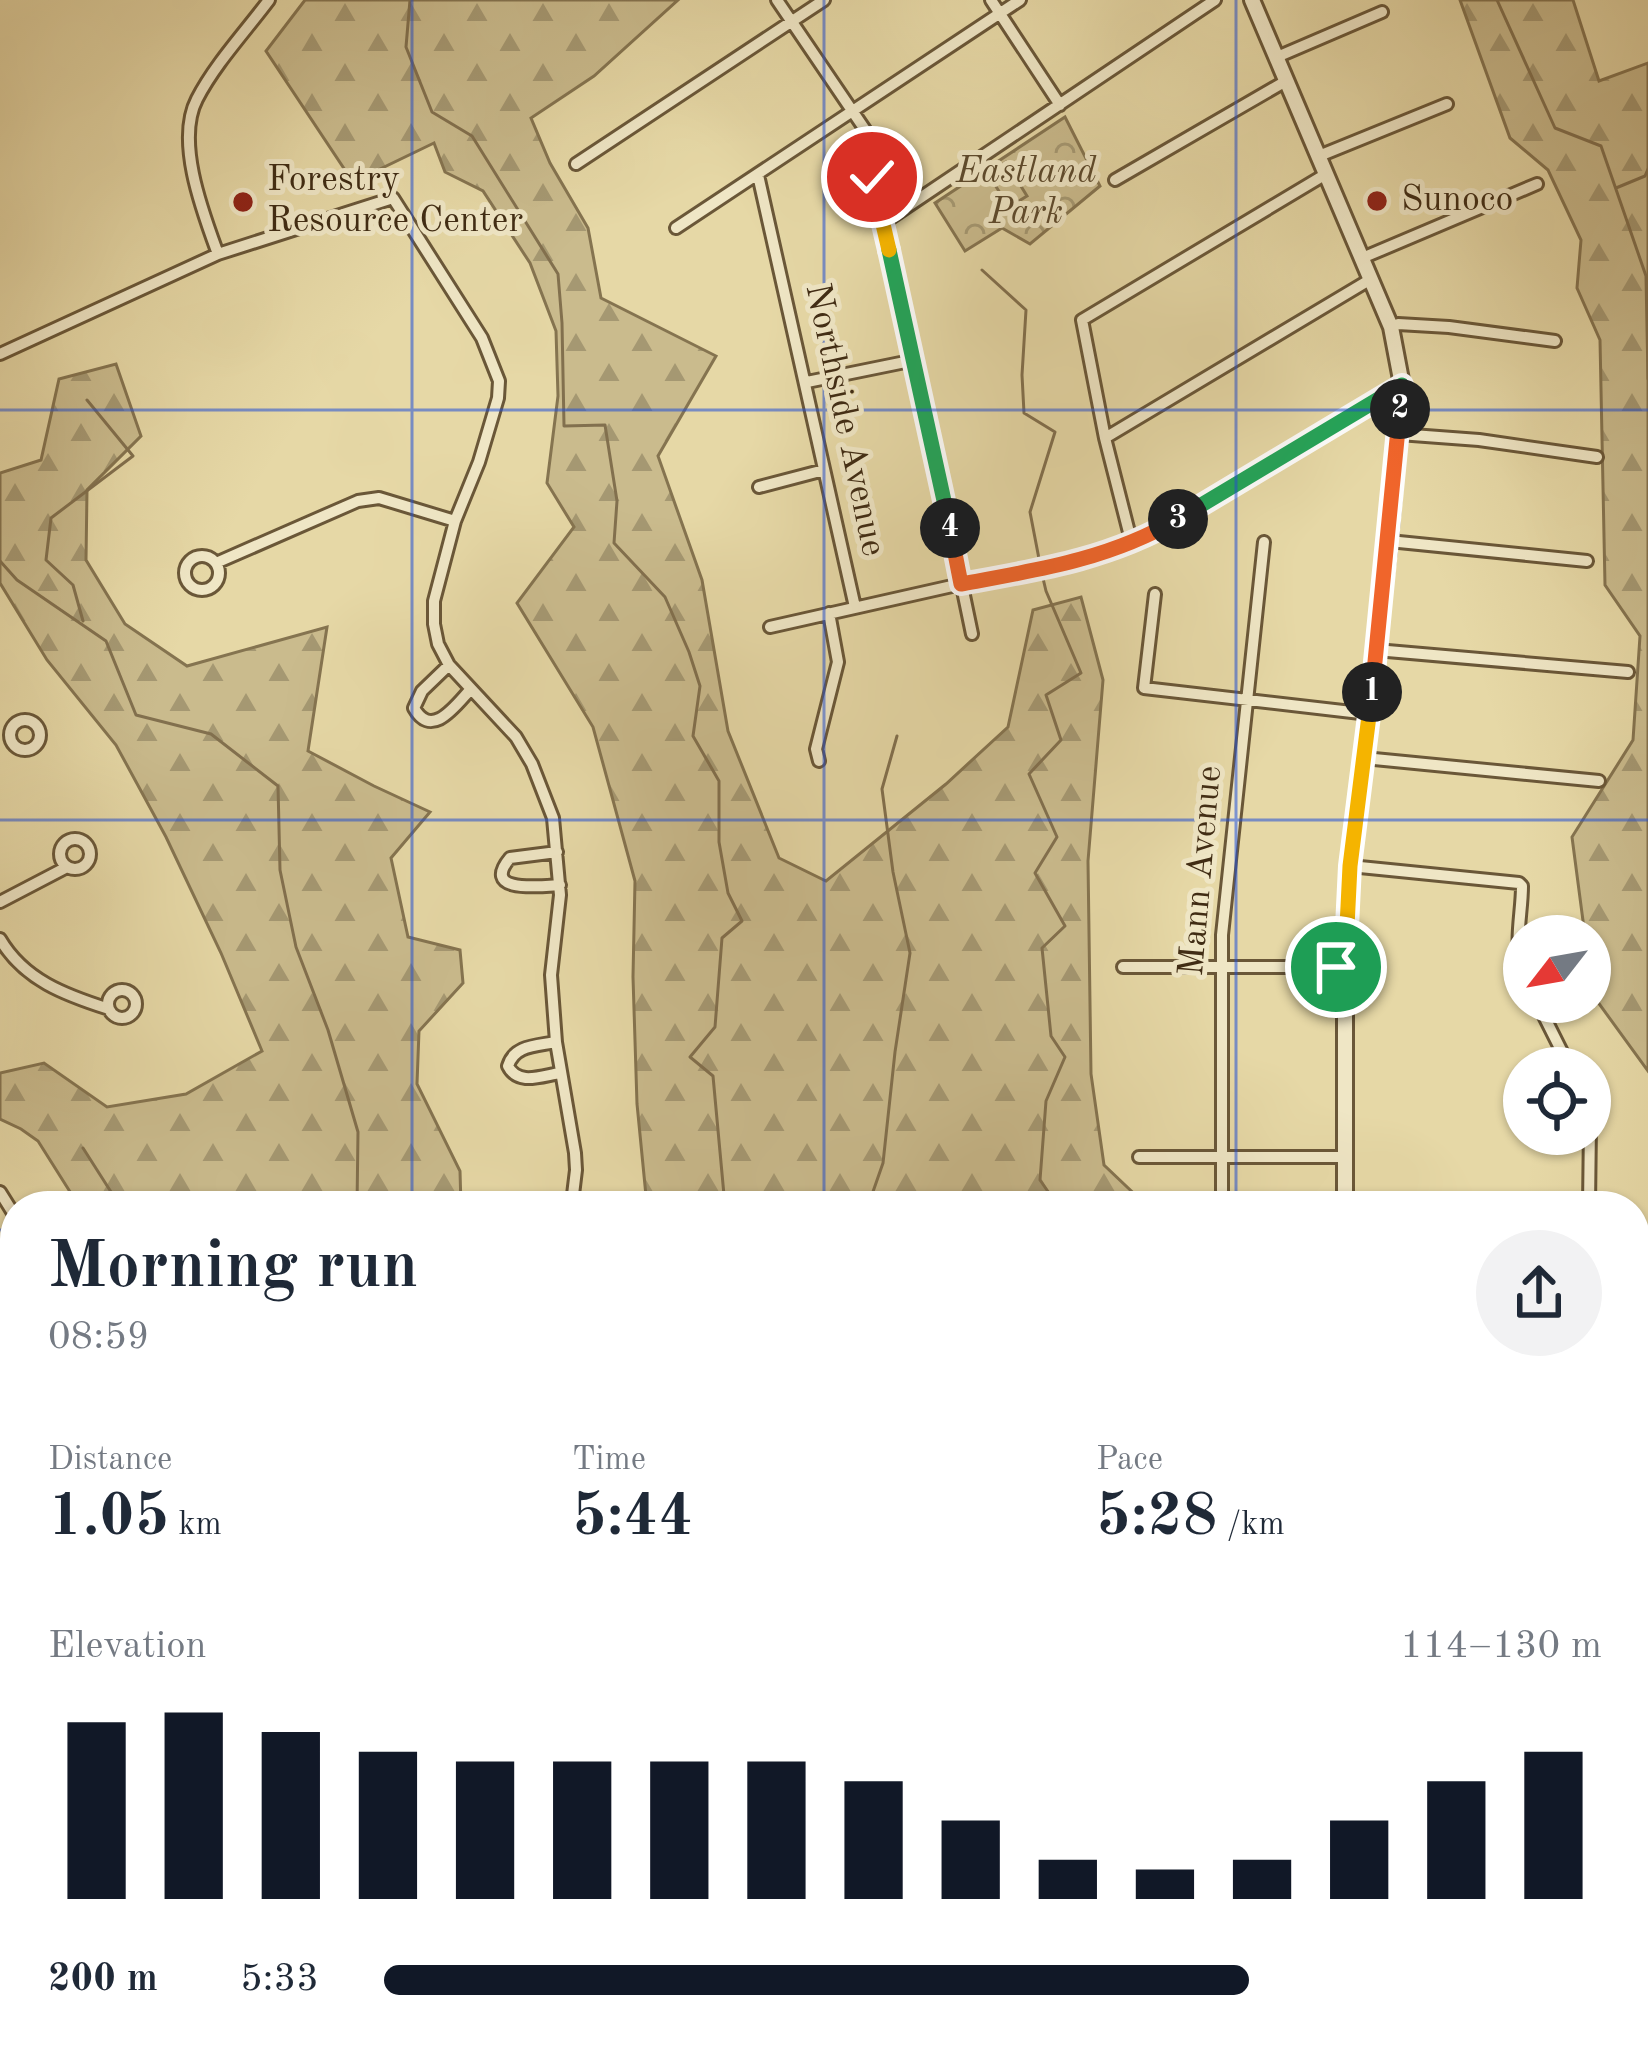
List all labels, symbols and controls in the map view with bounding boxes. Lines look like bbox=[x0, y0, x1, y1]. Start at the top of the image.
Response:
pin bbox=[821, 126, 923, 228]
icon: check bbox=[839, 144, 905, 210]
park label: Eastland Park bbox=[955, 155, 1097, 232]
place label: Forestry Resource Center bbox=[267, 163, 523, 240]
place label: Sunoco bbox=[1401, 183, 1513, 219]
marker: Sunoco bbox=[1364, 188, 1390, 214]
marker: Forestry Resource Center bbox=[230, 189, 256, 215]
street label: Northside Avenue bbox=[798, 280, 890, 560]
pin: 2 bbox=[1370, 379, 1430, 439]
text: 2 bbox=[1390, 392, 1410, 425]
pin: 3 bbox=[1148, 489, 1208, 549]
pin: 4 bbox=[920, 498, 980, 558]
text: 3 bbox=[1168, 502, 1188, 535]
text: 4 bbox=[940, 511, 960, 544]
pin: 1 bbox=[1342, 662, 1402, 722]
text: 1 bbox=[1362, 675, 1382, 708]
street label: Mann Avenue bbox=[1175, 764, 1229, 978]
north arrow bbox=[1503, 915, 1611, 1023]
map controls bbox=[1503, 915, 1611, 1155]
pin bbox=[1285, 916, 1387, 1018]
icon: arrive bbox=[1303, 934, 1369, 1000]
button: locate bbox=[1503, 1047, 1611, 1155]
button: share bbox=[1476, 1230, 1602, 1356]
text: Morning run bbox=[48, 1236, 418, 1302]
text: 08:59 bbox=[48, 1318, 149, 1357]
text: Distance bbox=[48, 1444, 172, 1477]
text: Time bbox=[572, 1444, 646, 1477]
text: Pace bbox=[1096, 1444, 1163, 1477]
text: 1.05 bbox=[48, 1488, 169, 1548]
text: 5:44 bbox=[572, 1488, 693, 1548]
text: 5:28 bbox=[1096, 1488, 1217, 1548]
text: km bbox=[169, 1509, 222, 1542]
text: /km bbox=[1217, 1509, 1285, 1542]
text: Elevation bbox=[48, 1627, 207, 1666]
text: 114–130 m bbox=[1400, 1627, 1602, 1666]
text: 200 m bbox=[48, 1960, 158, 1999]
text: 5:33 bbox=[240, 1960, 319, 1999]

